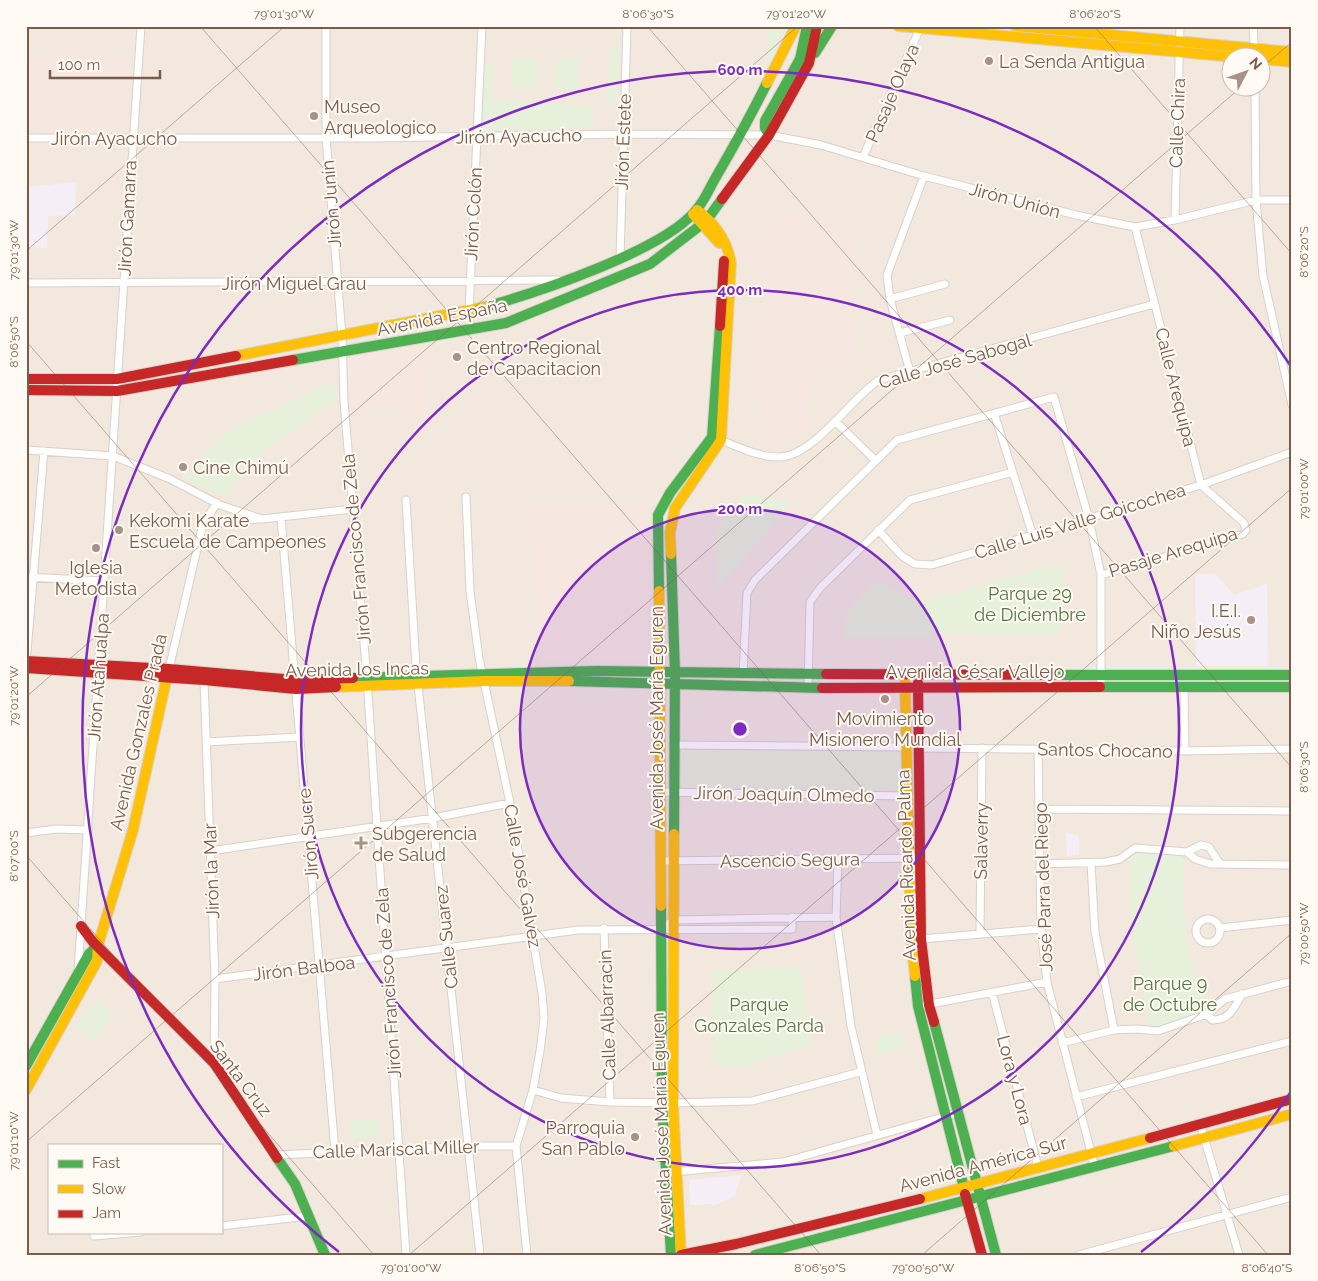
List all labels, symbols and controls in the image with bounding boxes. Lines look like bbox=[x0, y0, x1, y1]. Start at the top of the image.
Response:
text: 79°01'30"W bbox=[254, 7, 315, 21]
text: 8°06'30"S bbox=[622, 7, 674, 21]
text: 79°01'20"W bbox=[766, 7, 827, 21]
text: 8°06'20"S bbox=[1069, 7, 1121, 21]
street label: Pasaje Olaya bbox=[861, 40, 923, 146]
scale bar bbox=[50, 48, 160, 80]
north arrow bbox=[1220, 48, 1270, 98]
place label: La Senda Antigua bbox=[999, 51, 1145, 72]
text: N bbox=[1246, 54, 1265, 73]
marker: La Senda Antigua bbox=[983, 55, 995, 67]
text: 100 m bbox=[58, 56, 100, 74]
text: 600 m bbox=[717, 61, 763, 79]
street label: Calle Chira bbox=[1165, 78, 1189, 168]
street label: Jirón Estete bbox=[611, 93, 635, 191]
place label: Museo Arqueologico bbox=[324, 96, 437, 138]
marker: Museo Arqueologico bbox=[308, 110, 320, 122]
street label: Jirón Ayacucho bbox=[456, 124, 583, 148]
street label: Jirón Ayacucho bbox=[51, 128, 177, 149]
street label: Jirón Junín bbox=[317, 159, 345, 249]
street label: Jirón Gamarra bbox=[113, 160, 141, 276]
street label: Jirón Colón bbox=[460, 167, 486, 261]
street label: Jirón Unión bbox=[967, 178, 1063, 222]
text: 79°01'30"W bbox=[7, 219, 21, 280]
text: 8°06'20"S bbox=[1297, 226, 1311, 278]
street label: Jirón Miguel Grau bbox=[221, 273, 367, 294]
text: 400 m bbox=[718, 281, 762, 299]
street label: Avenida España bbox=[375, 294, 509, 340]
text: 8°06'50"S bbox=[7, 316, 21, 368]
street label: Calle Arequipa bbox=[1151, 325, 1201, 449]
street label: Calle José Sabogal bbox=[876, 329, 1034, 393]
place label: Centro Regional de Capacitacion bbox=[467, 337, 601, 379]
marker: Centro Regional de Capacitacion bbox=[451, 351, 463, 363]
street label: Jirón Francisco de Zela bbox=[337, 453, 375, 645]
place label: Cine Chimú bbox=[193, 457, 289, 478]
text: 79°01'00"W bbox=[1297, 458, 1311, 520]
marker: Cine Chimú bbox=[177, 461, 189, 473]
street label: Calle Luis Valle Goicochea bbox=[972, 479, 1188, 563]
text: 200 m bbox=[718, 500, 762, 518]
place label: Kekomi Karate Escuela de Campeones bbox=[129, 510, 327, 552]
street label: Pasaje Arequipa bbox=[1106, 522, 1240, 582]
marker: Kekomi Karate Escuela de Campeones bbox=[113, 524, 125, 536]
marker: Iglesia Metodista bbox=[90, 542, 102, 554]
place label: Iglesia Metodista bbox=[55, 557, 137, 599]
park label: Parque 29 de Diciembre bbox=[974, 583, 1086, 625]
place label: I.E.I. Niño Jesús bbox=[1151, 600, 1241, 642]
street label: Avenida José María Eguren bbox=[646, 606, 667, 830]
street label: Jirón Atahualpa bbox=[83, 612, 113, 742]
marker: I.E.I. Niño Jesús bbox=[1245, 614, 1257, 626]
street label: Avenida Gonzales Prada bbox=[105, 632, 171, 832]
street label: Avenida los Incas bbox=[285, 657, 429, 681]
street label: Avenida César Vallejo bbox=[886, 661, 1065, 682]
text: 79°01'20"W bbox=[7, 665, 21, 726]
marker: Movimiento Misionero Mundial bbox=[879, 693, 891, 705]
place label: Movimiento Misionero Mundial bbox=[809, 708, 961, 750]
centre of rings bbox=[731, 720, 749, 738]
street label: Santos Chocano bbox=[1037, 738, 1173, 762]
text: 8°06'30"S bbox=[1297, 741, 1311, 793]
street label: Avenida Ricardo Palma bbox=[892, 769, 920, 961]
street label: Jirón Joaquín Olmedo bbox=[693, 782, 875, 806]
street label: Jirón Sucre bbox=[293, 787, 322, 881]
street label: Salaverry bbox=[970, 802, 992, 880]
street label: José Parra del Riego bbox=[1030, 802, 1056, 972]
street label: Calle José Galvez bbox=[500, 803, 546, 950]
street label: Jirón la Mar bbox=[199, 822, 223, 919]
place label: Subgerencia de Salud bbox=[372, 823, 477, 865]
text: 8°07'00"S bbox=[7, 830, 21, 882]
marker: Subgerencia de Salud bbox=[354, 836, 368, 850]
street label: Ascencio Segura bbox=[720, 848, 860, 872]
street label: Calle Suarez bbox=[430, 884, 462, 990]
street label: Jirón Francisco de Zela bbox=[371, 887, 405, 1079]
text: 79°00'50"W bbox=[1297, 902, 1311, 965]
street label: Calle Albarracin bbox=[594, 949, 620, 1081]
street label: Jirón Balboa bbox=[252, 951, 356, 985]
park label: Parque 9 de Octubre bbox=[1123, 973, 1218, 1015]
park label: Parque Gonzales Parda bbox=[694, 994, 824, 1036]
street label: Avenida José María Eguren bbox=[647, 1012, 675, 1236]
street label: Lora y Lora bbox=[993, 1033, 1037, 1127]
street label: Santa Cruz bbox=[206, 1036, 276, 1120]
text: 79°01'10"W bbox=[7, 1111, 21, 1171]
place label: Parroquia San Pablo bbox=[542, 1117, 625, 1159]
marker: Parroquia San Pablo bbox=[629, 1131, 641, 1143]
street label: Avenida América Sur bbox=[897, 1131, 1070, 1196]
street label: Calle Mariscal Miller bbox=[312, 1136, 480, 1162]
legend bbox=[48, 1144, 222, 1234]
text: Fast bbox=[92, 1154, 120, 1172]
text: Slow bbox=[92, 1180, 126, 1198]
text: Jam bbox=[92, 1204, 121, 1222]
text: 79°01'00"W bbox=[380, 1261, 442, 1275]
text: 8°06'50"S bbox=[794, 1261, 846, 1275]
text: 79°00'50"W bbox=[892, 1261, 955, 1275]
text: 8°06'40"S bbox=[1242, 1261, 1292, 1275]

